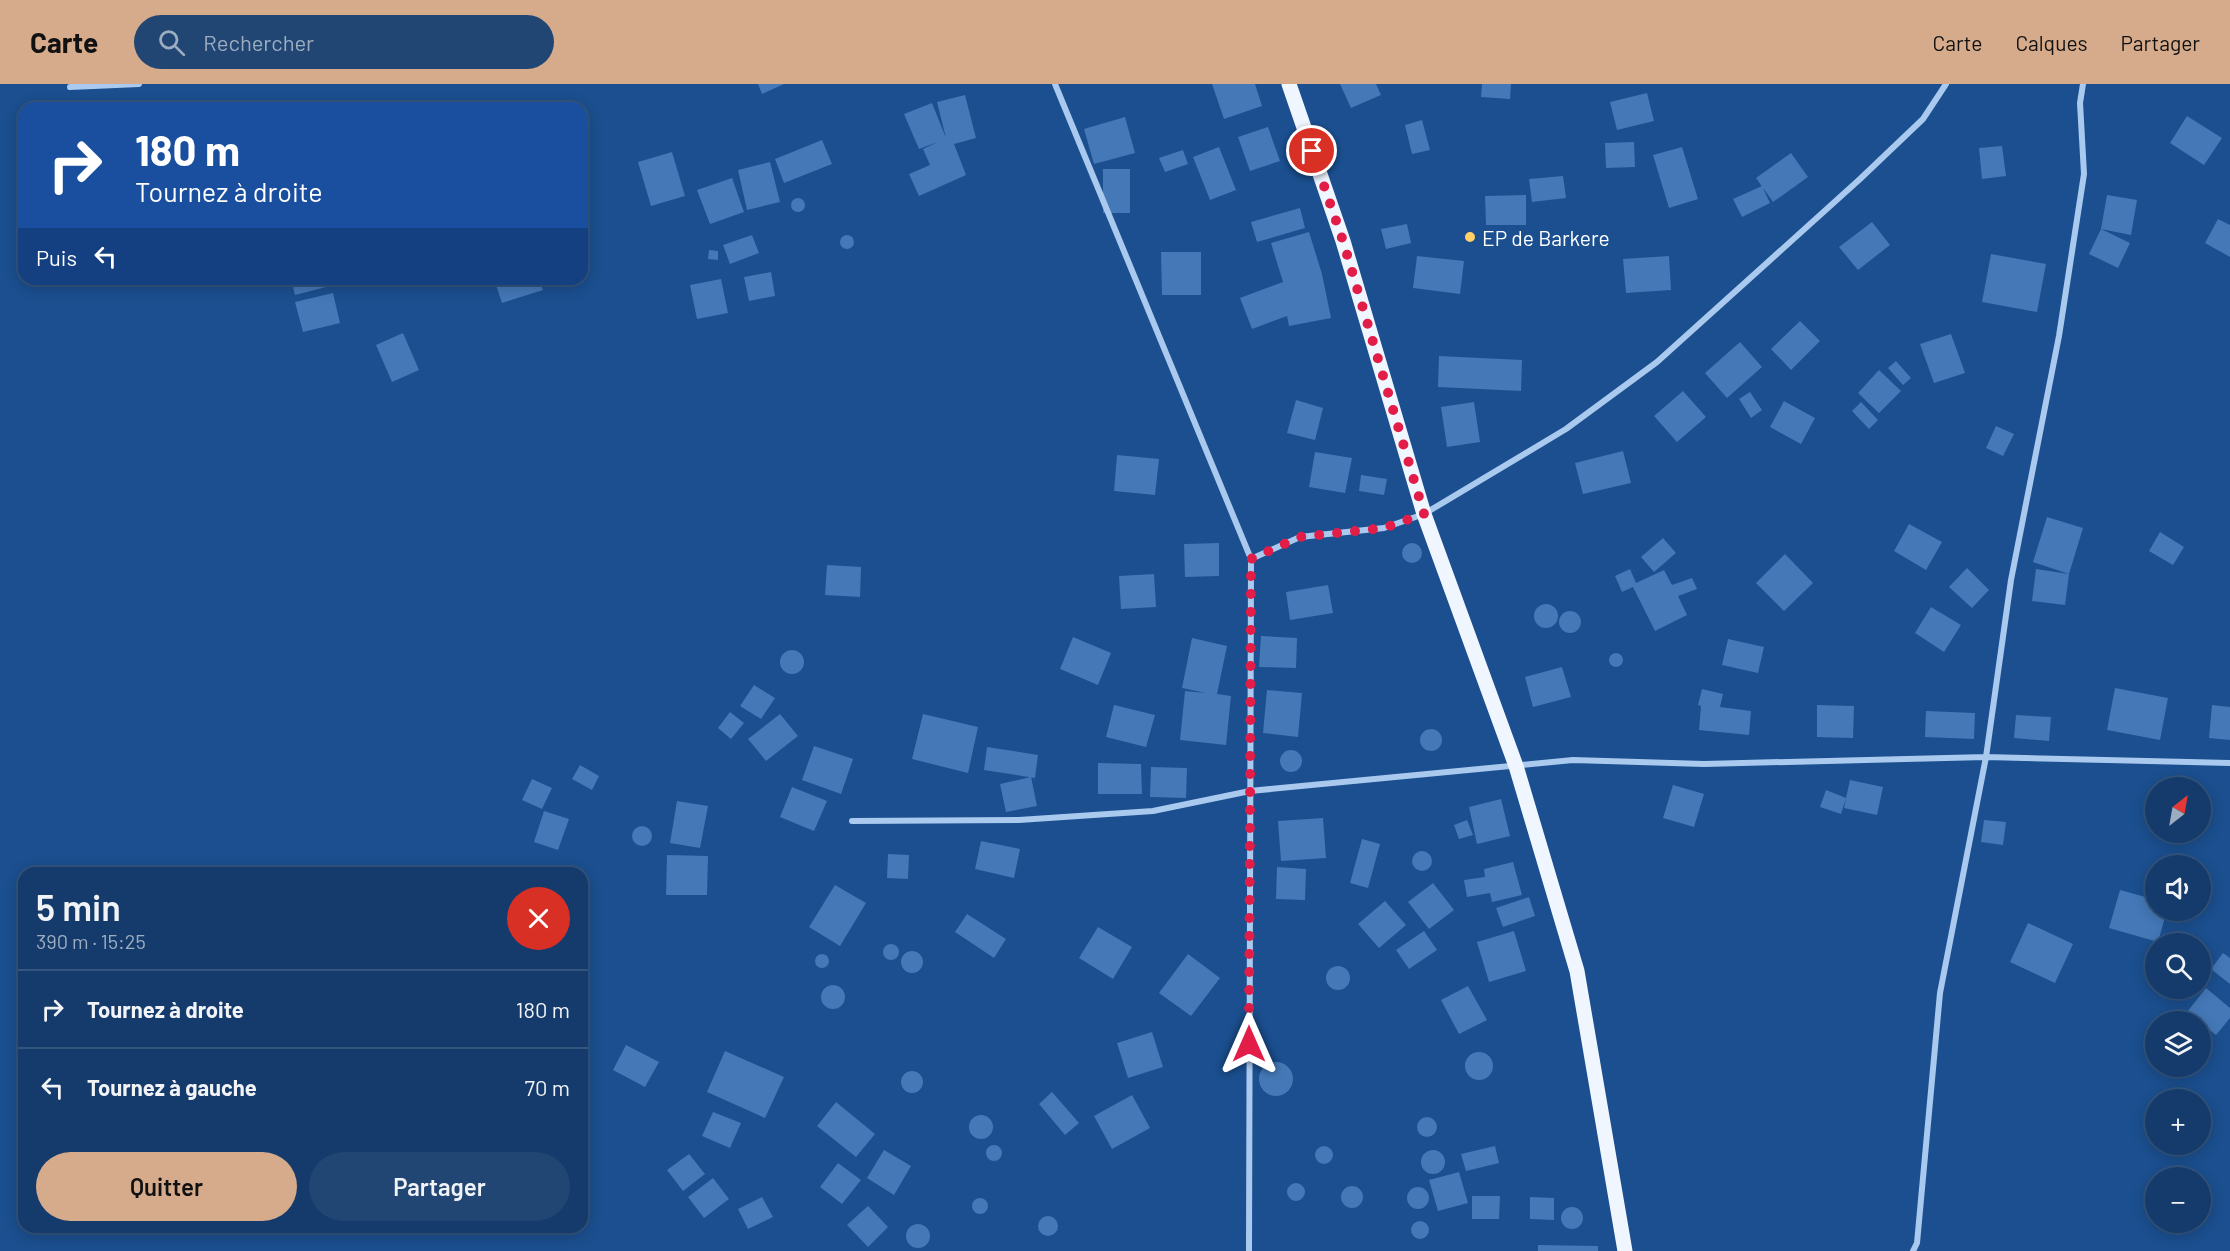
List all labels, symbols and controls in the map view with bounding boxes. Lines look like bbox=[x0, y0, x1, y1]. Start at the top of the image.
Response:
search box bbox=[134, 15, 554, 69]
text: Carte bbox=[30, 25, 98, 59]
icon: search bbox=[155, 26, 188, 59]
text: Rechercher bbox=[203, 29, 314, 55]
text: Carte bbox=[1933, 30, 1982, 55]
text: Calques bbox=[2015, 30, 2088, 55]
text: Partager bbox=[2121, 30, 2200, 55]
text: 180 m bbox=[135, 124, 240, 174]
pin bbox=[1286, 125, 1337, 176]
icon: right bbox=[36, 126, 114, 204]
icon: arrive bbox=[1295, 134, 1328, 167]
text: Tournez à droite bbox=[135, 175, 323, 207]
place label: EP de Barkere bbox=[1482, 225, 1610, 250]
marker: EP de Barkere bbox=[1463, 230, 1477, 244]
icon: left bbox=[89, 240, 122, 273]
text: Puis bbox=[36, 244, 77, 270]
north arrow bbox=[2145, 777, 2211, 843]
map controls bbox=[2145, 777, 2211, 1233]
button: sound bbox=[2145, 855, 2211, 921]
text: 5 min bbox=[36, 885, 121, 928]
button: close bbox=[507, 887, 570, 950]
text: 390 m · 15:25 bbox=[36, 929, 146, 953]
button: search bbox=[2145, 933, 2211, 999]
icon: right bbox=[36, 993, 69, 1026]
text: Tournez à droite bbox=[87, 996, 244, 1022]
text: 180 m bbox=[516, 996, 570, 1022]
button: layers bbox=[2145, 1011, 2211, 1077]
position arrow bbox=[1217, 1012, 1281, 1076]
icon: left bbox=[36, 1071, 69, 1104]
text: Tournez à gauche bbox=[87, 1074, 257, 1100]
text: 70 m bbox=[525, 1074, 570, 1100]
button: + bbox=[2145, 1089, 2211, 1155]
button: Quitter bbox=[36, 1152, 297, 1221]
button: Partager bbox=[309, 1152, 570, 1221]
button: − bbox=[2145, 1167, 2211, 1233]

